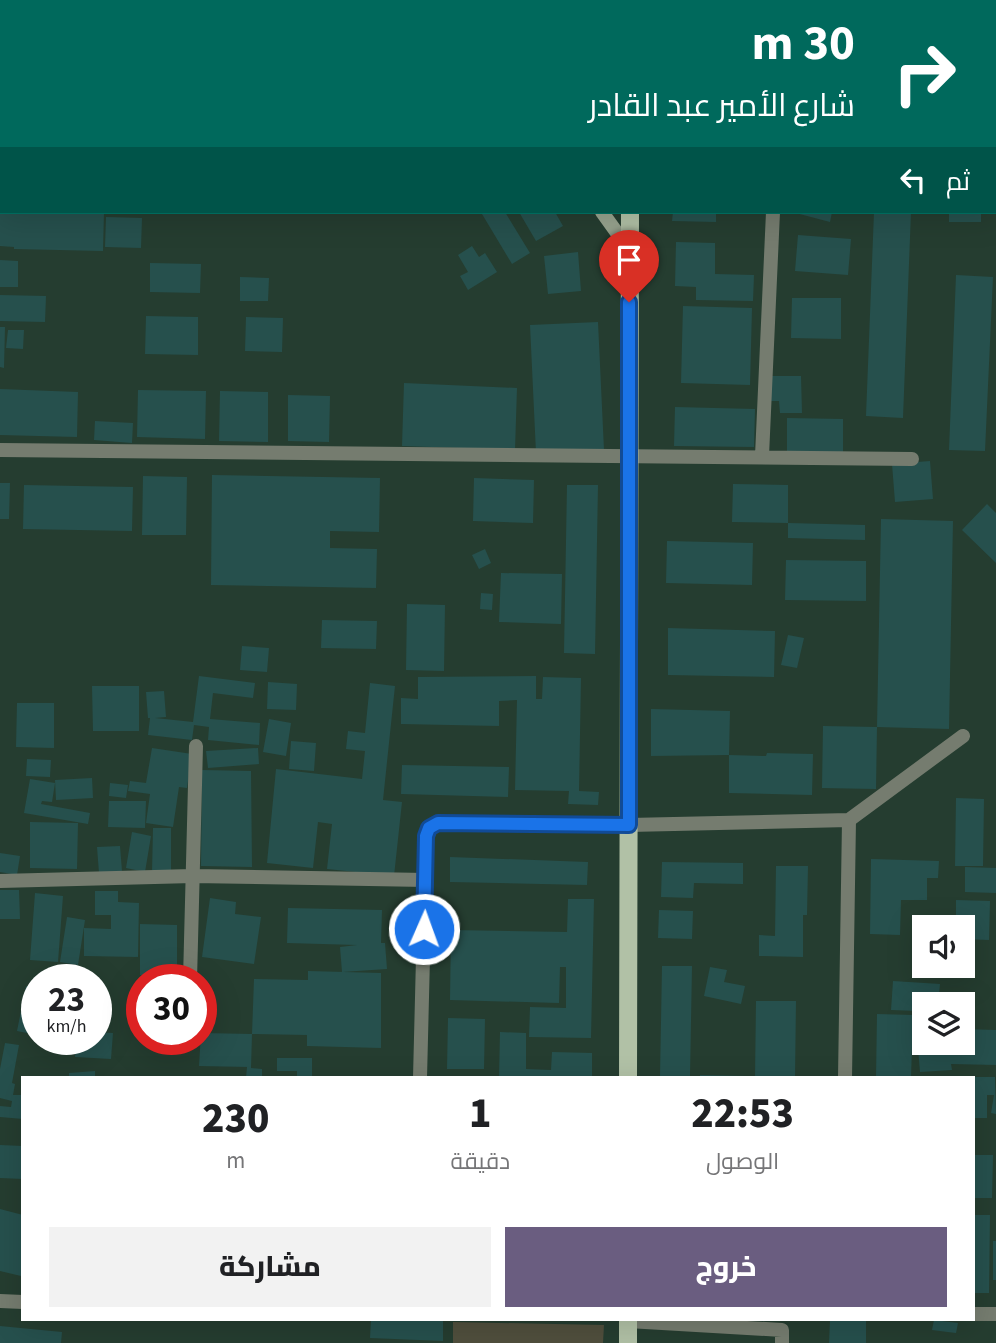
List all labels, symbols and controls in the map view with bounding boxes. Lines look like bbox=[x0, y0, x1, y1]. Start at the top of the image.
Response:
text: 30 m bbox=[751, 9, 855, 79]
icon: right bbox=[879, 28, 970, 119]
text: شارع الأمير عبد القادر bbox=[588, 83, 855, 129]
icon: left bbox=[894, 161, 932, 199]
text: ثم bbox=[946, 163, 970, 200]
pin bbox=[599, 230, 659, 302]
icon: arrive bbox=[610, 241, 648, 279]
position arrow bbox=[387, 892, 461, 966]
map controls bbox=[912, 915, 975, 1055]
button: sound bbox=[912, 915, 975, 978]
speed limit sign: 30 bbox=[126, 964, 217, 1055]
text: 23 bbox=[48, 975, 85, 1025]
button: layers bbox=[912, 992, 975, 1055]
text: km/h bbox=[47, 1014, 86, 1039]
text: 1 bbox=[469, 1084, 492, 1144]
text: 22:53 bbox=[691, 1084, 794, 1144]
text: 230 bbox=[202, 1089, 269, 1149]
text: m bbox=[226, 1144, 245, 1177]
text: دقيقة bbox=[450, 1145, 510, 1178]
text: الوصول bbox=[706, 1145, 779, 1178]
button: مشاركة bbox=[49, 1227, 491, 1307]
button: خروج bbox=[505, 1227, 947, 1307]

